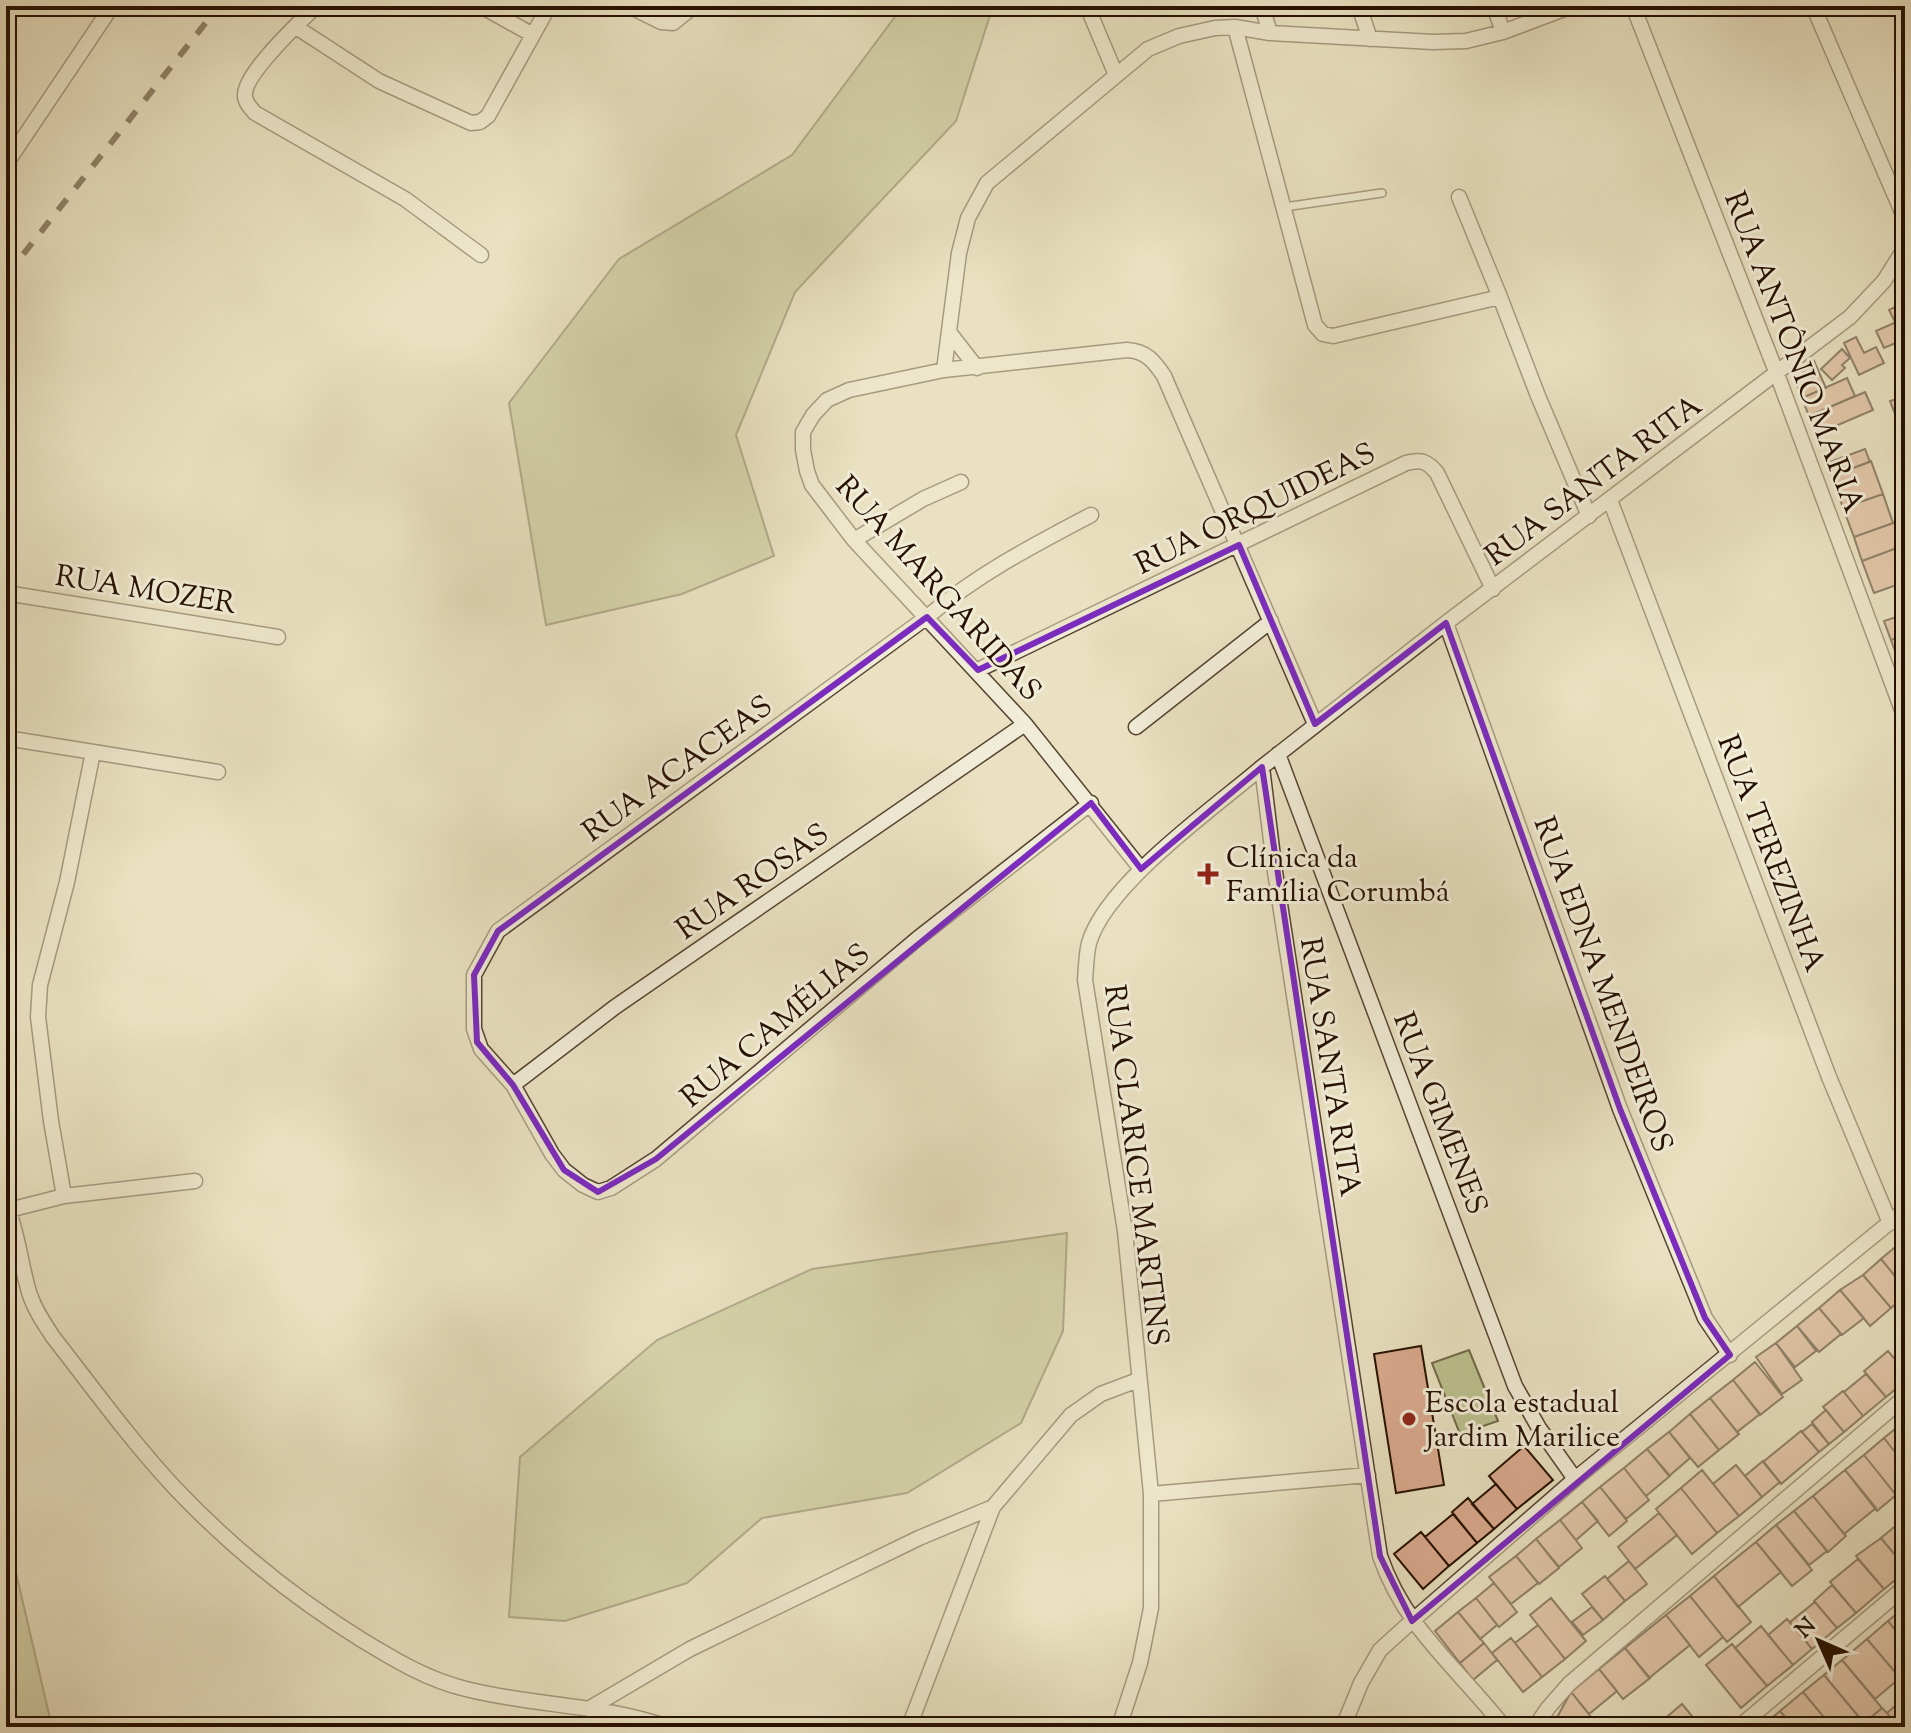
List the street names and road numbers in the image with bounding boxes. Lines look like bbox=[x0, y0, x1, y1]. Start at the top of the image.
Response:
street label: RUA ANTÔNIO MARIA bbox=[1711, 186, 1874, 520]
street label: RUA SANTA RITA bbox=[1477, 386, 1712, 578]
street label: RUA ORQUIDEAS bbox=[1129, 433, 1384, 587]
street label: RUA MARGARIDAS bbox=[824, 467, 1050, 712]
street label: RUA MOZER bbox=[52, 556, 240, 627]
street label: RUA ACACEAS bbox=[574, 686, 783, 854]
street label: RUA TEREZINHA bbox=[1705, 729, 1835, 979]
street label: RUA EDNA MENDEIROS bbox=[1521, 811, 1682, 1159]
street label: RUA ROSAS bbox=[668, 814, 839, 952]
street label: RUA CAMÉLIAS bbox=[672, 935, 881, 1119]
street label: RUA SANTA RITA bbox=[1287, 935, 1370, 1200]
street label: RUA CLARICE MARTINS bbox=[1091, 982, 1178, 1348]
street label: RUA GIMENES bbox=[1380, 1007, 1497, 1221]

